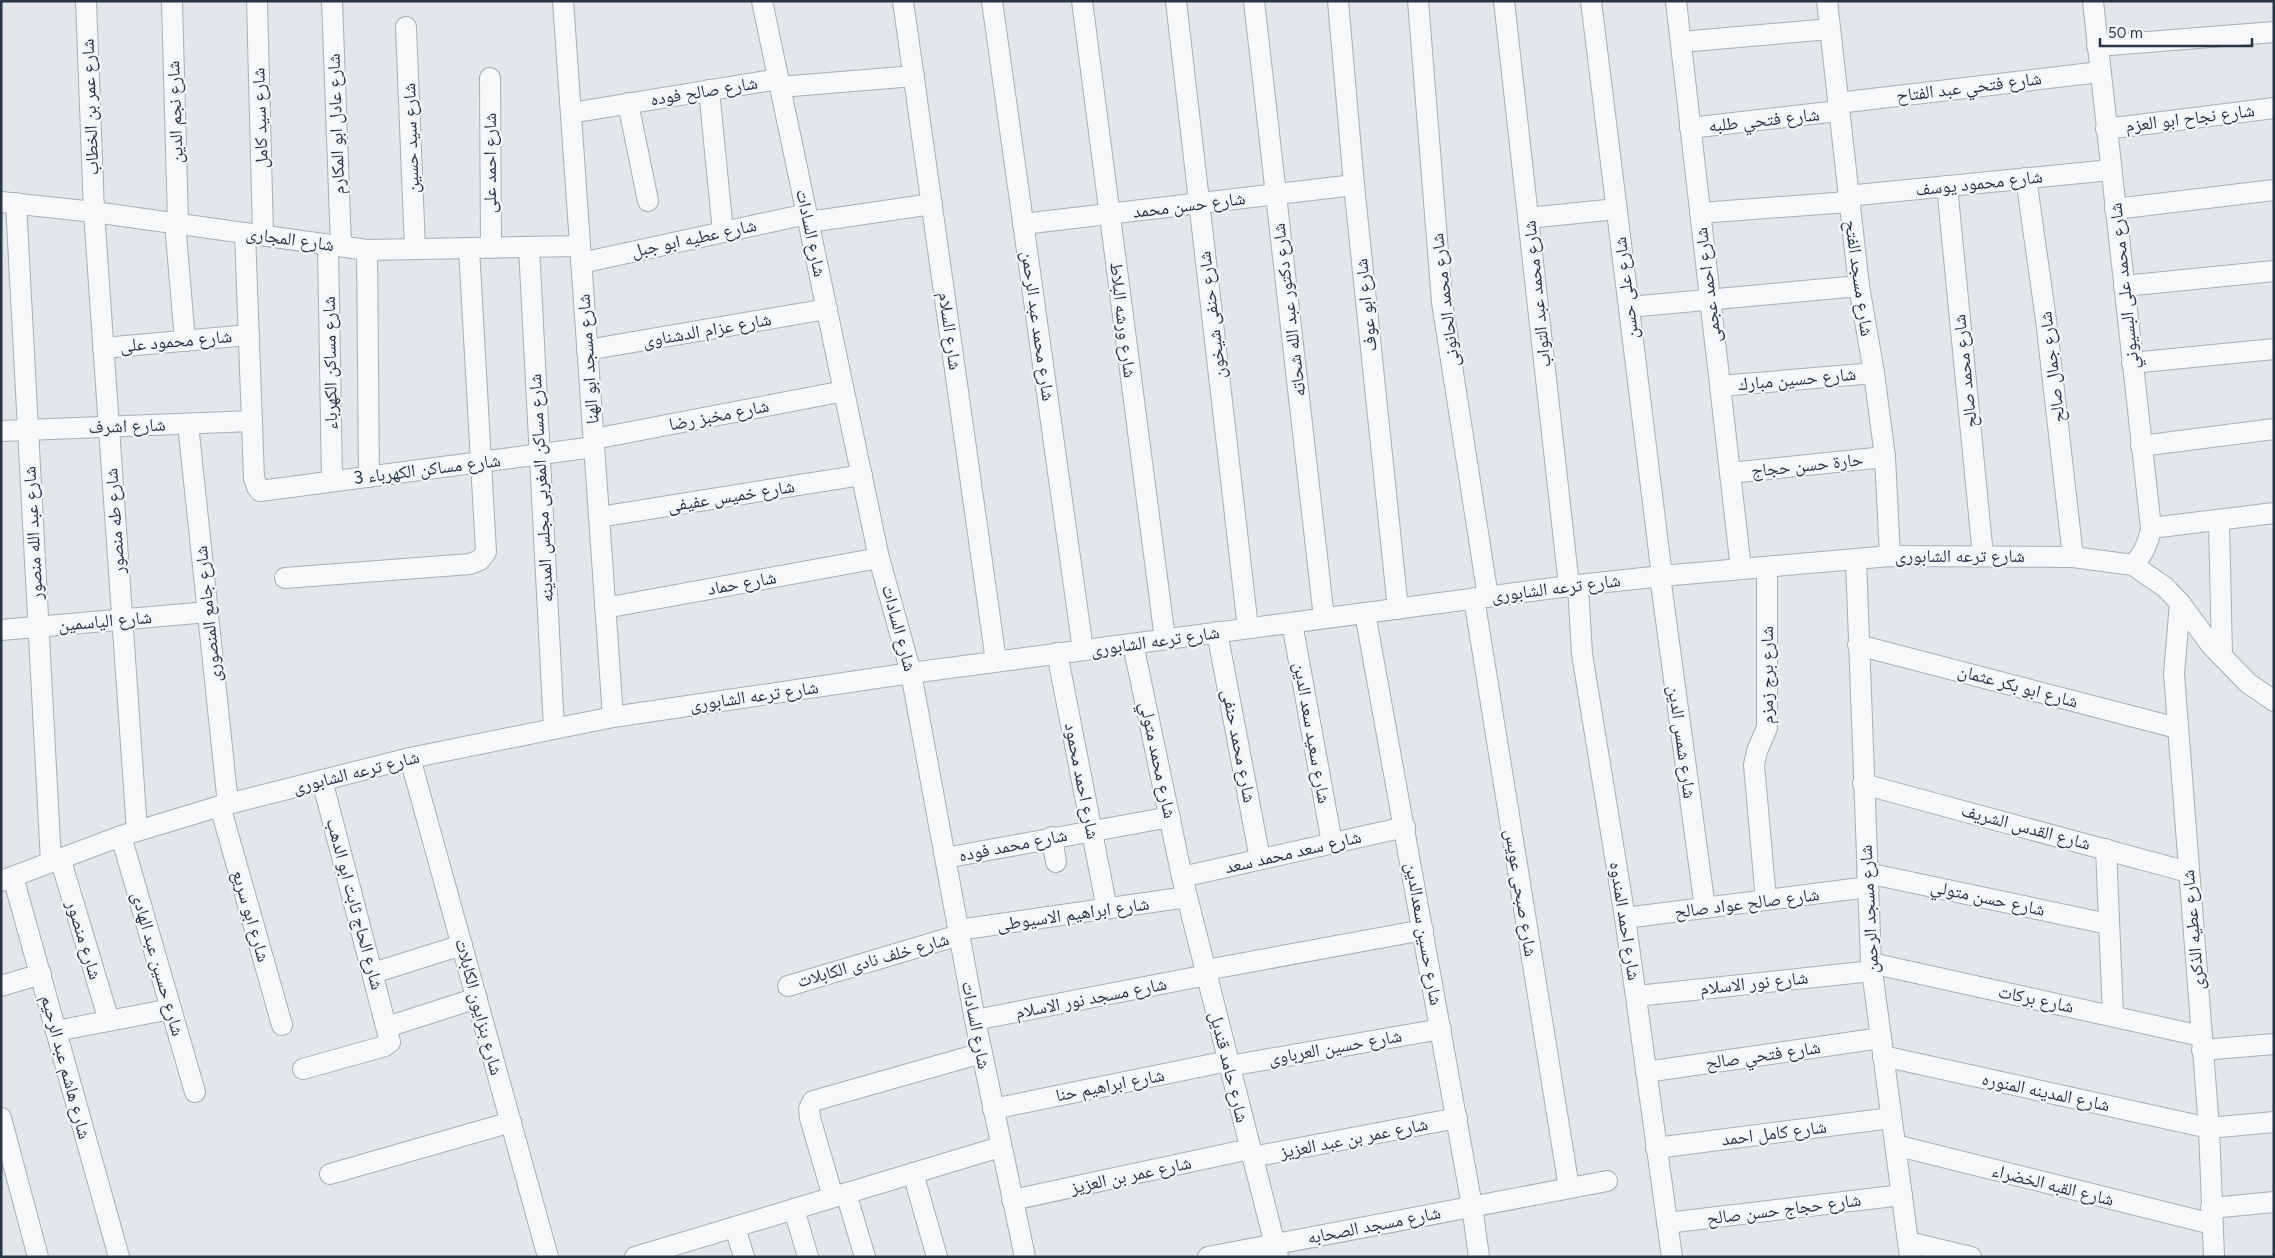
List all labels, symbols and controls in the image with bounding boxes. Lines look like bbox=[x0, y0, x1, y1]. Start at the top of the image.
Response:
scale bar bbox=[2100, 15, 2252, 47]
text: 50 m bbox=[2108, 24, 2143, 42]
street label: شارع عمر بن الخطاب bbox=[77, 38, 103, 176]
street label: شارع عادل ابو المكارم bbox=[323, 53, 350, 195]
street label: شارع نجم الدين bbox=[162, 60, 189, 164]
street label: شارع سيد كامل bbox=[247, 67, 273, 169]
street label: شارع فتحي عبد الفتاح bbox=[1895, 67, 2043, 110]
street label: شارع صالح فوده bbox=[649, 72, 759, 111]
street label: شارع سيد حسين bbox=[398, 82, 424, 194]
street label: شارع نجاح ابو العزم bbox=[2124, 99, 2256, 138]
street label: شارع فتحي طلبه bbox=[1708, 103, 1821, 140]
street label: شارع احمد على bbox=[479, 113, 501, 213]
street label: شارع محمود يوسف bbox=[1914, 165, 2044, 201]
street label: شارع السادات bbox=[791, 187, 831, 279]
street label: شارع حسن محمد bbox=[1131, 187, 1247, 223]
street label: شارع محمد على البسيوني bbox=[2104, 201, 2147, 370]
street label: شارع عطيه ابو جبل bbox=[629, 214, 759, 262]
street label: شارع مسجد الفتح bbox=[1839, 218, 1878, 338]
street label: شارع محمد عبد التواب bbox=[1518, 219, 1556, 369]
street label: شارع المجارى bbox=[244, 222, 336, 256]
street label: شارع دكتور عبد الله شحاته bbox=[1267, 222, 1311, 398]
street label: شارع احمد عجمى bbox=[1690, 226, 1726, 344]
street label: شارع محمد الحانونى bbox=[1426, 232, 1464, 368]
street label: شارع على حسن bbox=[1609, 236, 1643, 340]
street label: شارع محمد عبد الرحمن bbox=[1017, 250, 1059, 402]
street label: شارع حنفى شيخون bbox=[1193, 250, 1231, 380]
street label: شارع ابو عوف bbox=[1350, 257, 1382, 353]
street label: شارع ورشه البلاط bbox=[1105, 261, 1141, 379]
street label: شارع السلام bbox=[933, 291, 966, 372]
street label: شارع مسجد ابو الهنا bbox=[572, 293, 604, 425]
street label: شارع مساكن الكهرباء bbox=[318, 296, 342, 430]
street label: شارع عزام الدشناوى bbox=[641, 308, 773, 353]
street label: شارع جمال صالح bbox=[2034, 310, 2071, 424]
street label: شارع محمد صالح bbox=[1948, 313, 1983, 429]
street label: شارع محمود على bbox=[119, 325, 233, 357]
street label: شارع حسين مبارك bbox=[1737, 363, 1857, 395]
street label: شارع مساكن المغربى مجلس المدينه bbox=[524, 373, 558, 603]
street label: شارع مخبز رضا bbox=[667, 395, 771, 435]
street label: شارع اشرف bbox=[88, 414, 166, 438]
street label: حارة حسن حجاج bbox=[1750, 448, 1864, 483]
street label: شارع مساكن الكهرباء 3 bbox=[352, 449, 502, 489]
street label: شارع عبد الله منصور bbox=[19, 466, 48, 601]
street label: شارع طه منصور bbox=[100, 467, 130, 576]
street label: شارع خميس عفيفى bbox=[666, 475, 796, 517]
street label: شارع جامع المنصورى bbox=[190, 545, 227, 683]
street label: شارع ترعه الشابورى bbox=[1895, 545, 2025, 567]
street label: شارع حماد bbox=[706, 566, 778, 600]
street label: شارع ترعه الشابورى bbox=[1490, 569, 1622, 607]
street label: شارع السادات bbox=[877, 582, 921, 674]
street label: شارع الياسمين bbox=[57, 606, 153, 636]
street label: شارع ترعه الشابورى bbox=[1089, 621, 1221, 661]
street label: شارع برج زمزم bbox=[1756, 626, 1779, 724]
street label: شارع ابو بكر عثمان bbox=[1955, 659, 2081, 713]
street label: شارع سعيد سعد الدين bbox=[1289, 661, 1335, 805]
street label: شارع ترعه الشابورى bbox=[688, 676, 820, 716]
street label: شارع شمس الدين bbox=[1663, 684, 1701, 800]
street label: شارع محمد حنفى bbox=[1217, 687, 1261, 805]
street label: شارع محمد متولي bbox=[1131, 700, 1181, 821]
street label: شارع احمد محمود bbox=[1060, 721, 1104, 841]
street label: شارع ترعه الشابورى bbox=[290, 746, 422, 798]
street label: شارع القدس الشريف bbox=[1959, 799, 2093, 855]
street label: شارع الحاج ثابت ابو الدهب bbox=[321, 816, 388, 992]
street label: شارع محمد فوده bbox=[957, 824, 1069, 866]
street label: شارع سعد محمد سعد bbox=[1223, 826, 1363, 878]
street label: شارع صبحى عويس bbox=[1500, 828, 1542, 958]
street label: شارع مسجد الرحمن bbox=[1855, 844, 1883, 974]
street label: شارع احمد المندوه bbox=[1605, 860, 1645, 982]
street label: شارع حسين سعدالدين bbox=[1401, 861, 1447, 1007]
street label: شارع ابو سريع bbox=[226, 867, 275, 965]
street label: شارع عطيه الذكرى bbox=[2177, 869, 2209, 991]
street label: شارع حسن متولي bbox=[1928, 875, 2047, 924]
street label: شارع صالح عواد صالح bbox=[1673, 883, 1821, 924]
street label: شارع حسين عبد الهادى bbox=[127, 889, 189, 1039]
street label: شارع ابراهيم الاسيوطى bbox=[995, 892, 1151, 937]
street label: شارع منصور bbox=[61, 897, 106, 982]
street label: شارع خلف نادى الكابلات bbox=[795, 928, 951, 992]
street label: شارع بنزايون الكابلات bbox=[450, 936, 508, 1078]
street label: شارع نور الاسلام bbox=[1699, 966, 1809, 1001]
street label: شارع مسجد نور الاسلام bbox=[1013, 973, 1169, 1024]
street label: شارع السادات bbox=[957, 979, 995, 1071]
street label: شارع بركات bbox=[1996, 980, 2076, 1018]
street label: شارع هاشم عبد الرحيم bbox=[35, 993, 96, 1142]
street label: شارع حامد قنديل bbox=[1205, 1009, 1253, 1125]
street label: شارع حسين العرباوى bbox=[1266, 1024, 1404, 1070]
street label: شارع فتحي صالح bbox=[1704, 1036, 1822, 1078]
street label: شارع ابراهيم حنا bbox=[1054, 1064, 1166, 1107]
street label: شارع المدينه المنوره bbox=[1980, 1068, 2112, 1116]
street label: شارع عمر بن عبد العزيز bbox=[1277, 1113, 1430, 1163]
street label: شارع كامل احمد bbox=[1720, 1116, 1828, 1150]
street label: شارع عمر بن العزيز bbox=[1068, 1151, 1193, 1199]
street label: شارع القبه الخضراء bbox=[1990, 1159, 2116, 1211]
street label: شارع حجاج حسن صالح bbox=[1706, 1189, 1863, 1230]
street label: شارع مسجد الصحابه bbox=[1305, 1201, 1443, 1249]

